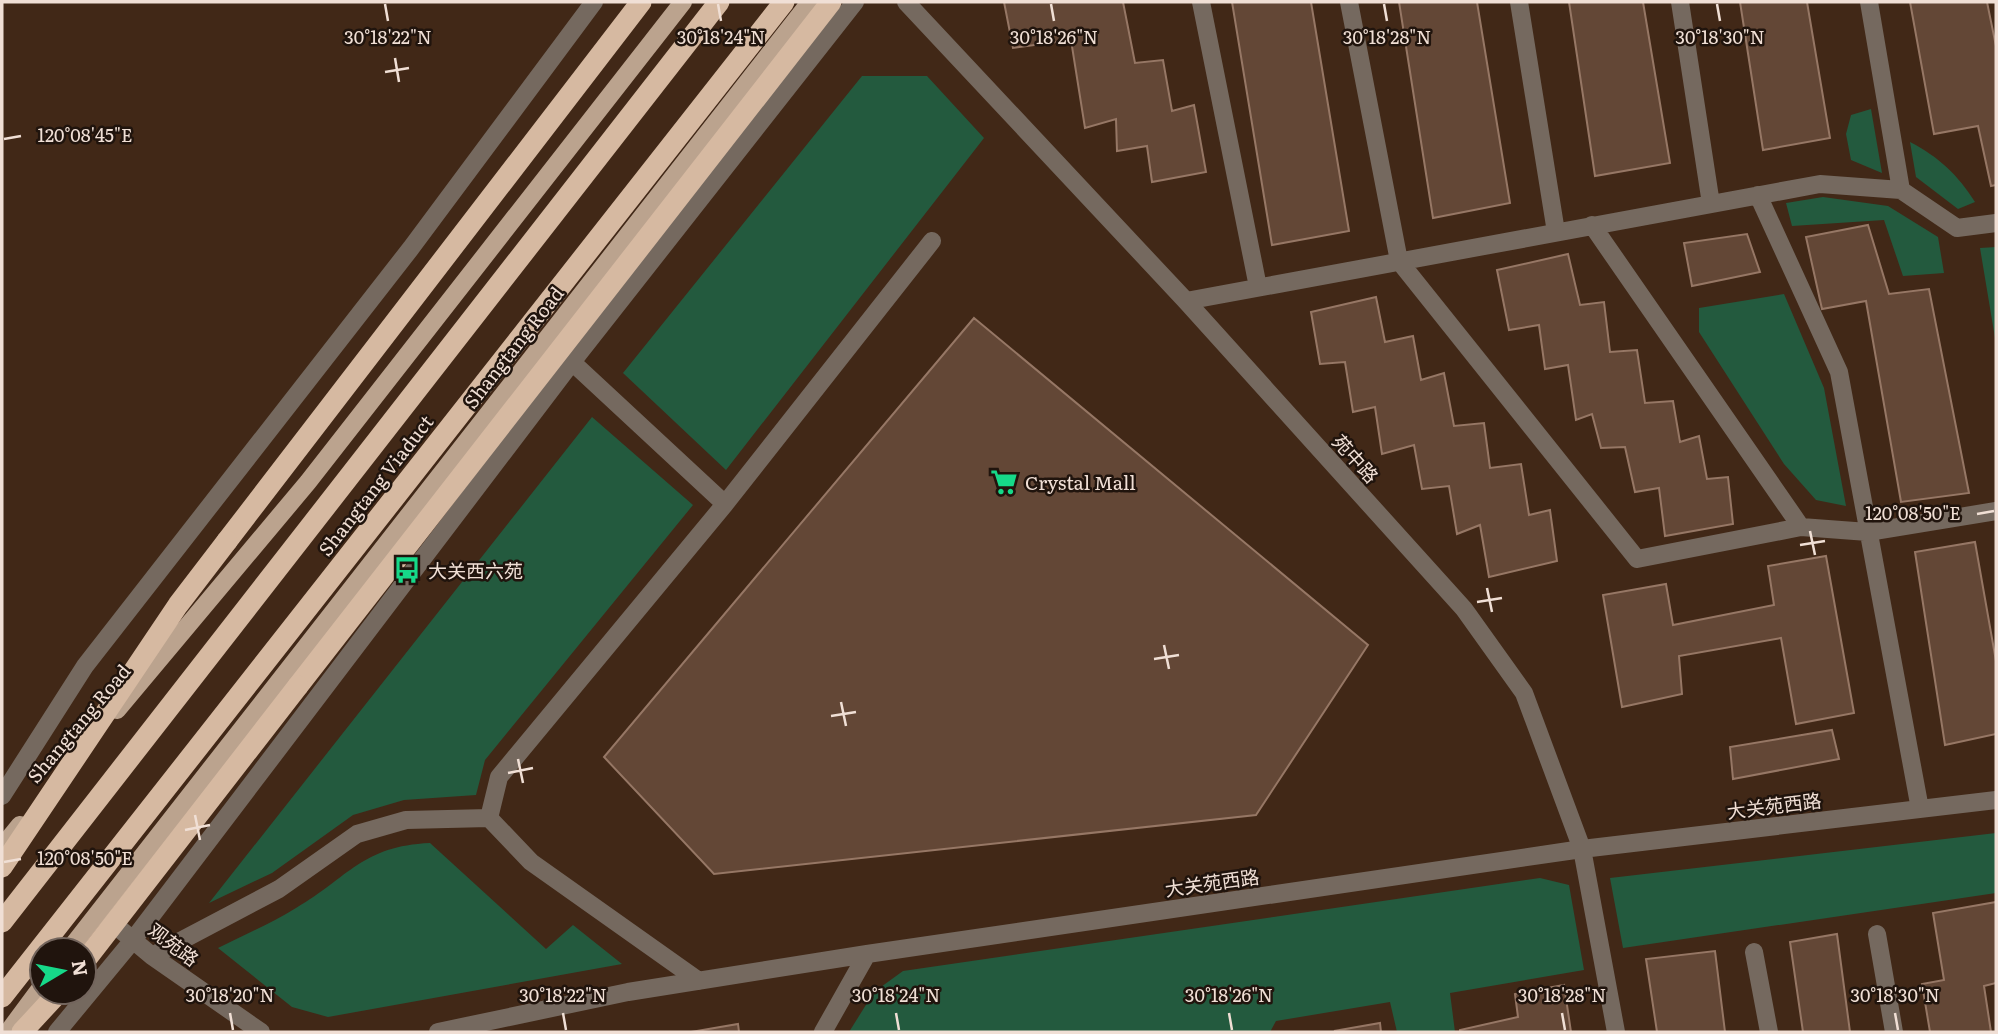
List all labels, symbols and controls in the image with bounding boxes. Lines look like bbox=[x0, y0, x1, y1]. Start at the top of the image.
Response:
text: 30°18'22"N bbox=[344, 23, 432, 50]
text: 30°18'24"N bbox=[677, 23, 765, 50]
text: 30°18'26"N bbox=[1010, 23, 1098, 50]
text: 30°18'28"N bbox=[1343, 23, 1431, 50]
text: 30°18'30"N bbox=[1675, 23, 1765, 50]
text: 120°08'45"E bbox=[38, 121, 132, 148]
street label: Shangtang Road bbox=[456, 280, 570, 414]
street label: Shangtang Viaduct bbox=[311, 408, 439, 562]
street label: 苑中路 bbox=[1327, 427, 1385, 489]
supermarket icon: Crystal Mall bbox=[989, 467, 1019, 497]
place label: Crystal Mall bbox=[1025, 468, 1136, 496]
text: 120°08'50"E bbox=[1865, 499, 1961, 526]
bus stop icon: 大关西六苑 bbox=[392, 555, 422, 585]
place label: 大关西六苑 bbox=[428, 556, 523, 584]
street label: Shangtang Road bbox=[20, 657, 136, 789]
street label: 大关苑西路 bbox=[1725, 785, 1823, 825]
text: 120°08'50"E bbox=[37, 844, 133, 871]
street label: 大关苑西路 bbox=[1163, 862, 1261, 902]
street label: 观苑路 bbox=[143, 916, 205, 972]
north arrow bbox=[28, 936, 98, 1006]
text: N bbox=[66, 958, 96, 978]
text: 30°18'20"N bbox=[185, 981, 275, 1008]
text: 30°18'22"N bbox=[519, 981, 607, 1008]
text: 30°18'24"N bbox=[852, 981, 940, 1008]
text: 30°18'26"N bbox=[1185, 981, 1273, 1008]
text: 30°18'28"N bbox=[1518, 981, 1606, 1008]
text: 30°18'30"N bbox=[1850, 981, 1940, 1008]

